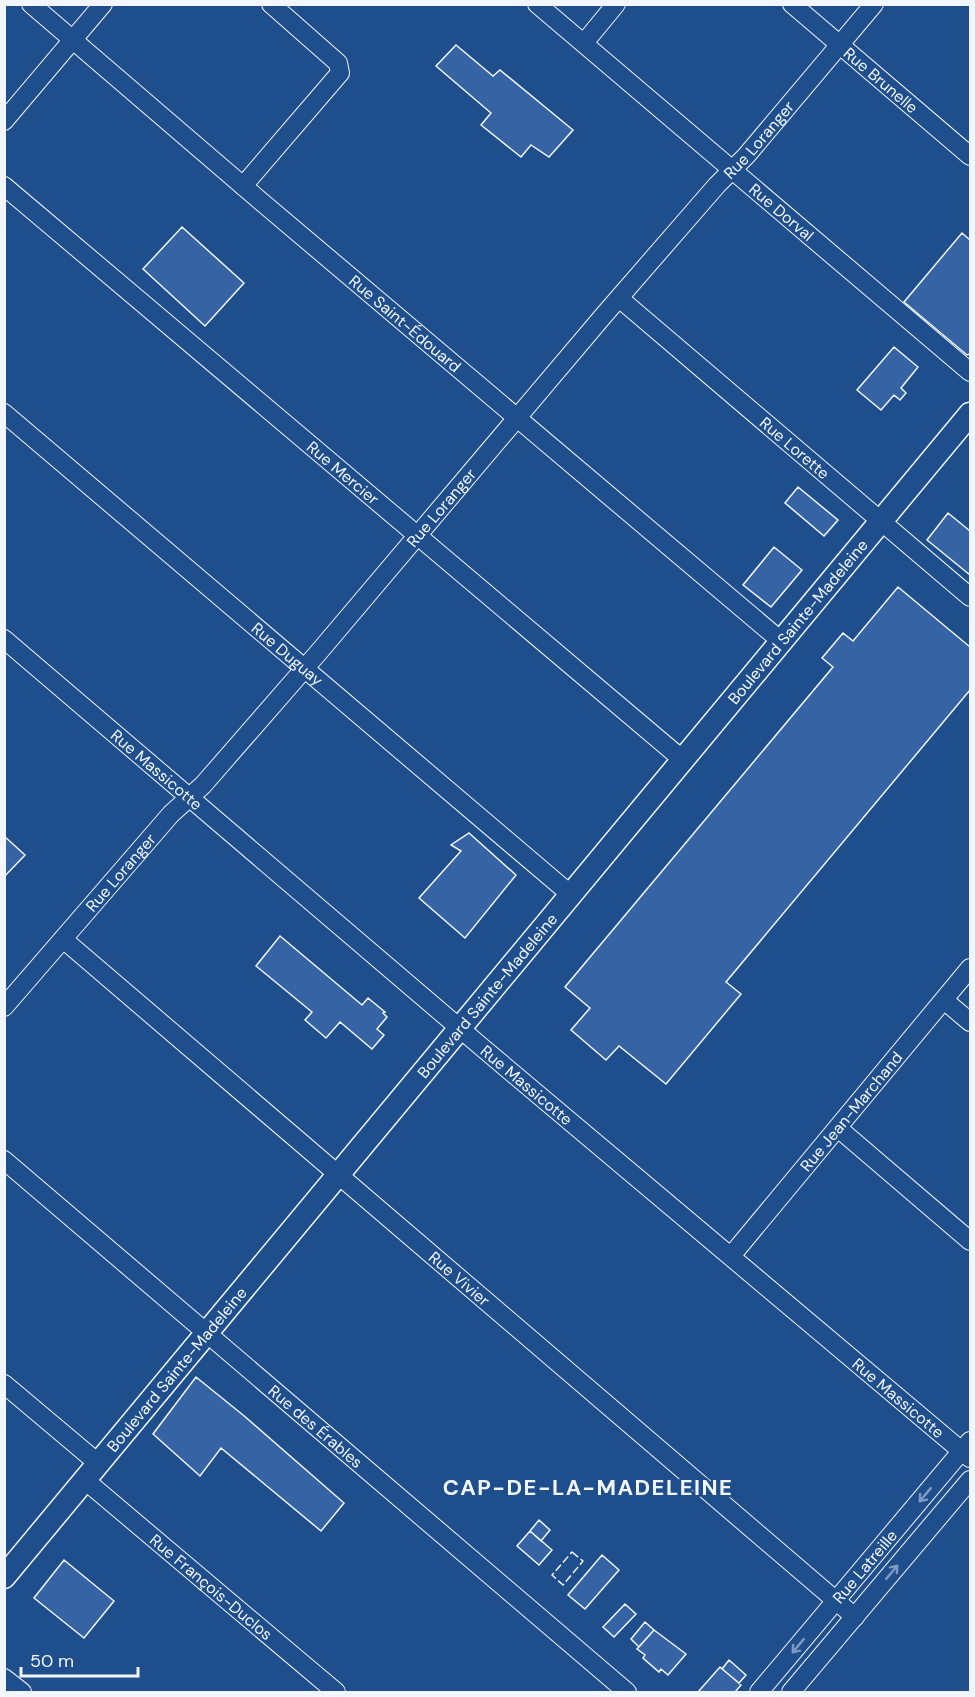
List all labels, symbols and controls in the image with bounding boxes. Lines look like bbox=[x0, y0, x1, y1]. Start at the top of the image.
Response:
street label: Rue Brunelle bbox=[839, 43, 922, 118]
street label: Rue Loranger bbox=[719, 97, 799, 184]
street label: Rue Dorval bbox=[744, 179, 818, 246]
street label: Rue Saint-Édouard bbox=[345, 270, 465, 377]
street label: Rue Lorette bbox=[755, 412, 834, 484]
street label: Rue Mercier bbox=[302, 437, 383, 510]
street label: Rue Loranger bbox=[402, 464, 481, 552]
street label: Boulevard Sainte-Madeleine bbox=[723, 535, 873, 709]
street label: Rue Duguay bbox=[247, 618, 327, 691]
street label: Rue Massicotte bbox=[106, 725, 207, 815]
street label: Rue Loranger bbox=[81, 829, 161, 916]
street label: Boulevard Sainte-Madeleine bbox=[413, 909, 562, 1083]
street label: Rue Massicotte bbox=[476, 1041, 577, 1130]
street label: Rue Jean-Marchand bbox=[796, 1047, 907, 1176]
street label: Rue Vivier bbox=[424, 1247, 494, 1311]
street label: Boulevard Sainte-Madeleine bbox=[102, 1283, 252, 1456]
street label: Rue Massicotte bbox=[848, 1353, 949, 1443]
street label: Rue des Érables bbox=[264, 1380, 367, 1473]
district label: CAP-DE-LA-MADELEINE bbox=[443, 1473, 733, 1502]
one-way arrow bbox=[918, 1487, 931, 1503]
street label: Rue Latreille bbox=[828, 1526, 902, 1608]
street label: Rue François-Duclos bbox=[145, 1529, 277, 1645]
one-way arrow bbox=[886, 1564, 899, 1580]
one-way arrow bbox=[791, 1638, 805, 1653]
scale bar bbox=[21, 1640, 138, 1678]
text: 50 m bbox=[30, 1649, 74, 1673]

